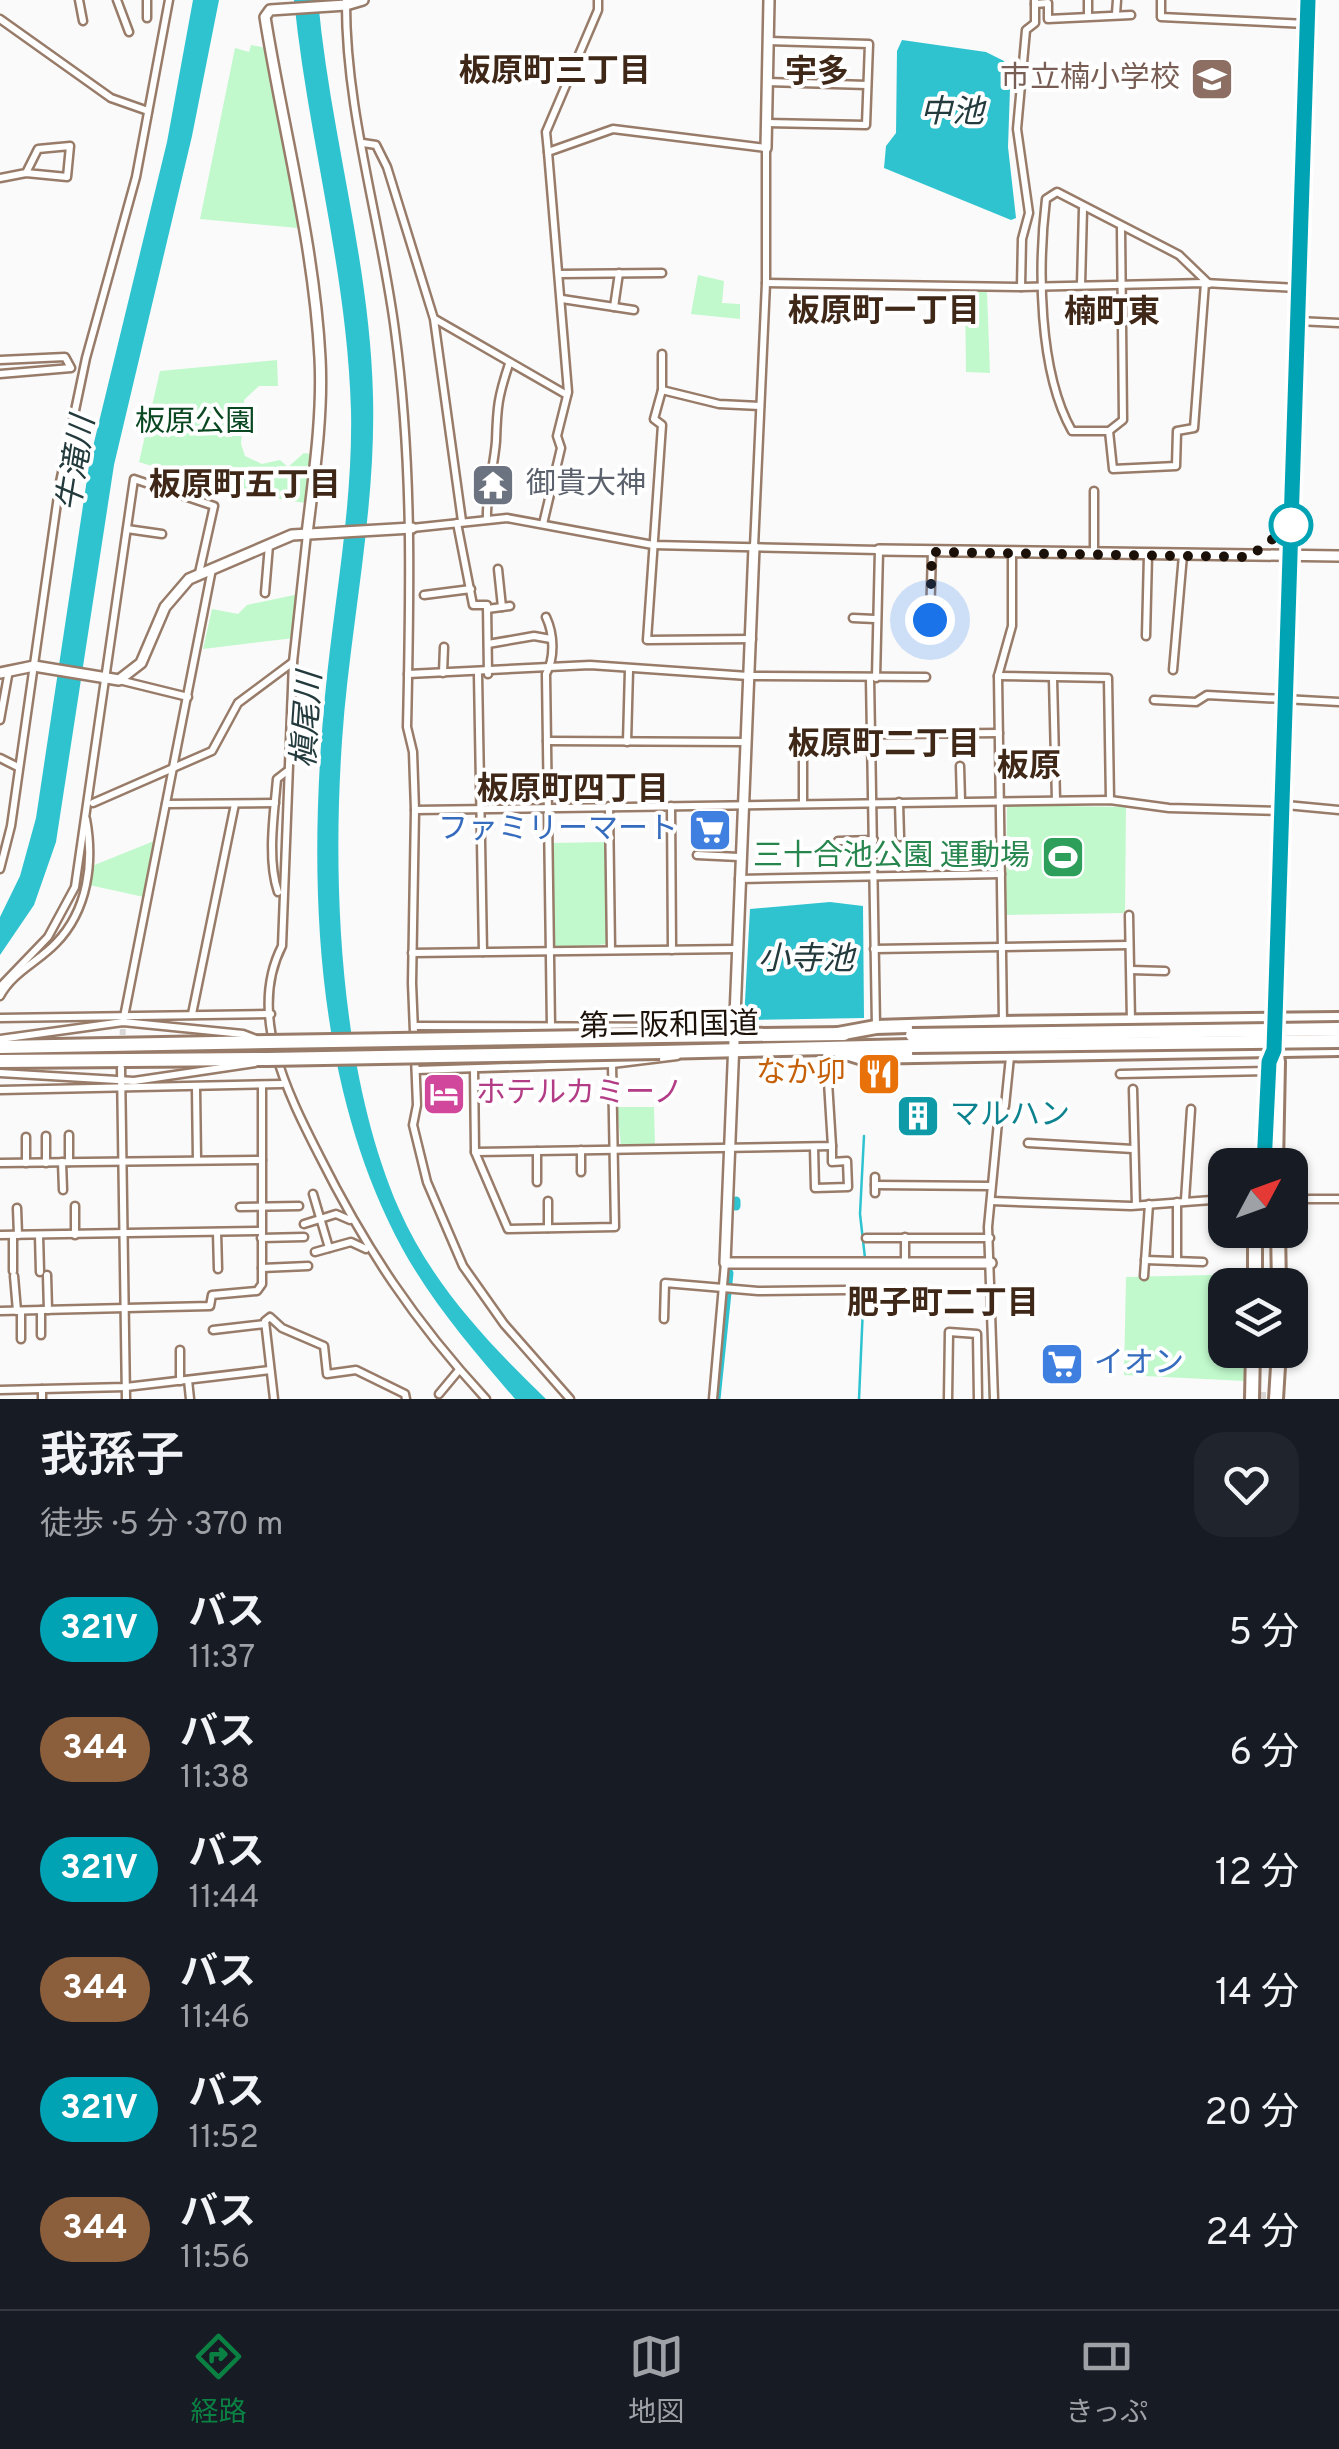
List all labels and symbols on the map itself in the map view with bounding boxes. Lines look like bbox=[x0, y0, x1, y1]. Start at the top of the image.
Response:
district label: 板原町三丁目 bbox=[459, 53, 651, 93]
district label: 宇多 bbox=[785, 54, 849, 94]
school or university icon: 市立楠小学校 bbox=[1189, 56, 1235, 102]
place label: 市立楠小学校 bbox=[1000, 61, 1180, 98]
water label: 中池 bbox=[920, 94, 987, 134]
district label: 板原町一丁目 bbox=[788, 293, 980, 333]
district label: 楠町東 bbox=[1064, 294, 1160, 334]
park label: 板原公園 bbox=[135, 405, 255, 442]
water label: 牛滝川 bbox=[51, 411, 106, 515]
temple icon: 御貴大神 bbox=[470, 462, 516, 508]
district label: 板原町五丁目 bbox=[149, 467, 341, 507]
place label: 御貴大神 bbox=[526, 467, 646, 504]
unlabelled marker bbox=[1270, 504, 1312, 546]
your location bbox=[905, 595, 955, 645]
water label: 槇尾川 bbox=[286, 668, 333, 769]
district label: 板原町二丁目 bbox=[788, 726, 980, 766]
district label: 板原 bbox=[997, 748, 1061, 788]
district label: 板原町四丁目 bbox=[477, 771, 669, 811]
supermarket icon: ファミリーマート bbox=[687, 807, 733, 853]
place label: ファミリーマート bbox=[438, 812, 678, 849]
sports icon: 三十合池公園 運動場 bbox=[1040, 834, 1086, 880]
place label: 三十合池公園 運動場 bbox=[753, 839, 1030, 876]
water label: 小寺池 bbox=[758, 941, 857, 981]
street label: 第二阪和国道 bbox=[579, 1007, 759, 1047]
restaurant icon: なか卯 bbox=[856, 1051, 902, 1097]
place label: なか卯 bbox=[756, 1056, 846, 1093]
hotel icon: ホテルカミーノ bbox=[421, 1071, 467, 1117]
place label: ホテルカミーノ bbox=[476, 1076, 683, 1113]
building icon: マルハン bbox=[895, 1093, 941, 1139]
place label: マルハン bbox=[950, 1098, 1070, 1135]
north arrow bbox=[1208, 1148, 1308, 1248]
district label: 肥子町二丁目 bbox=[847, 1285, 1039, 1325]
supermarket icon: イオン bbox=[1039, 1341, 1085, 1387]
place label: イオン bbox=[1094, 1346, 1184, 1383]

